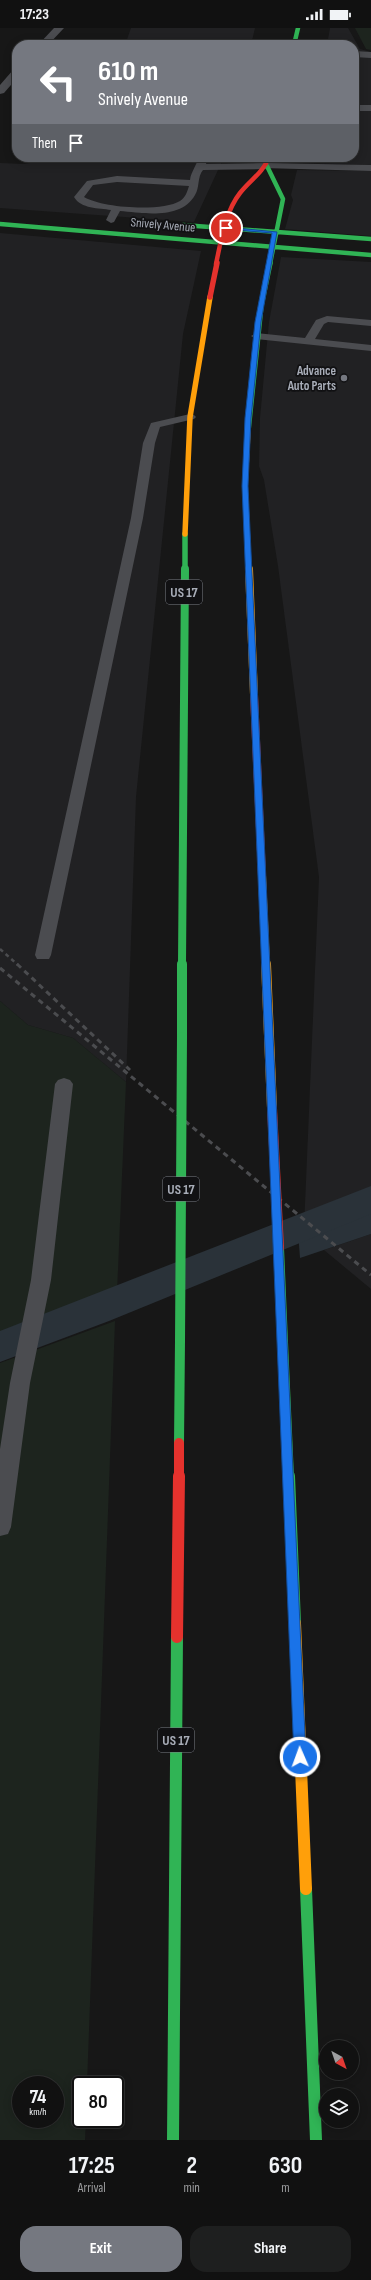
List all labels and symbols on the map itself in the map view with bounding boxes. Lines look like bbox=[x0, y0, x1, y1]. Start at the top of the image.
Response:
pin bbox=[209, 211, 243, 245]
street label: Snively Avenue bbox=[130, 214, 196, 236]
place label: Advance Auto Parts bbox=[287, 363, 336, 394]
marker: Advance Auto Parts bbox=[339, 373, 349, 383]
road number: US 17 bbox=[166, 580, 202, 604]
road number: US 17 bbox=[163, 1177, 199, 1201]
road number: US 17 bbox=[158, 1728, 194, 1752]
position arrow bbox=[279, 1736, 321, 1778]
north arrow bbox=[319, 2040, 359, 2080]
speed limit sign: 80 bbox=[72, 2076, 124, 2128]

